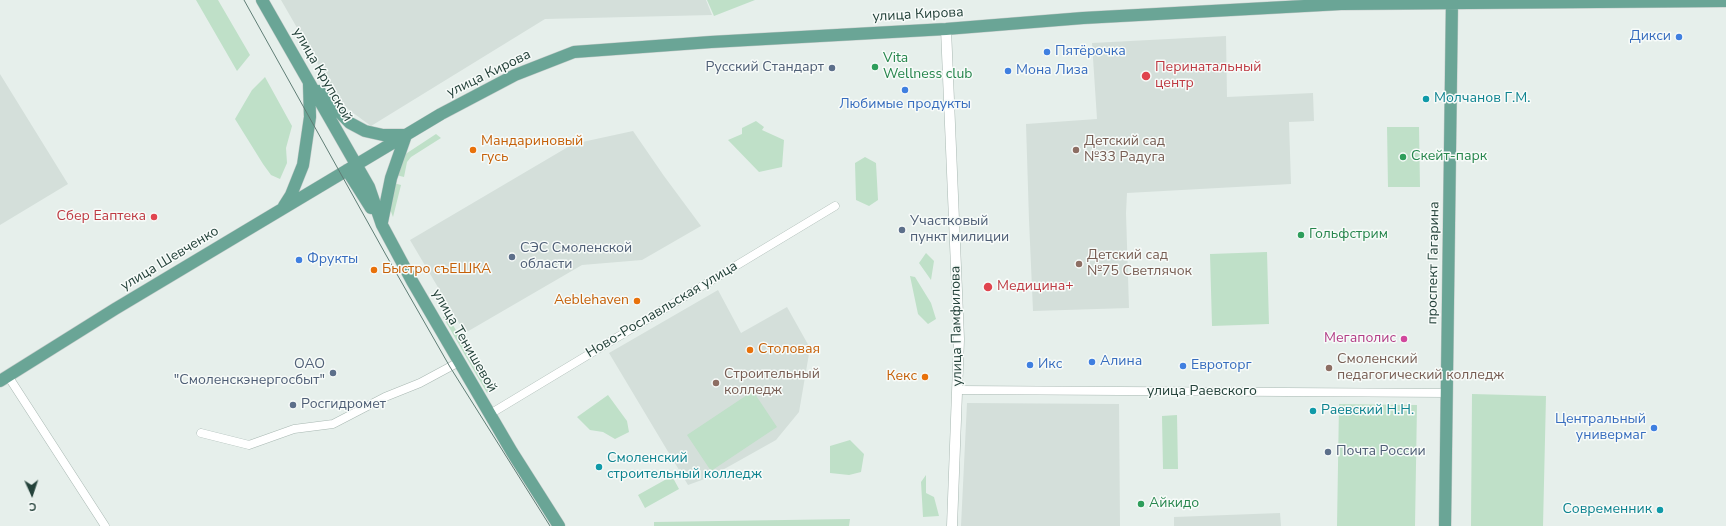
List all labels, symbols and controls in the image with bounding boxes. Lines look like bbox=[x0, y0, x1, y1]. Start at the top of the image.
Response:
street label: улица Кирова bbox=[872, 4, 964, 26]
street label: улица Крупской bbox=[288, 25, 356, 125]
place label: Дикси bbox=[1630, 29, 1671, 45]
marker: Дикси bbox=[1674, 32, 1684, 42]
place label: Пятёрочка bbox=[1055, 44, 1126, 60]
street label: улица Кирова bbox=[444, 46, 534, 102]
marker: Пятёрочка bbox=[1042, 47, 1052, 57]
place label: Vita Wellness club bbox=[883, 51, 972, 84]
place label: Русский Стандарт bbox=[706, 60, 824, 76]
place label: Перинатальный центр bbox=[1155, 60, 1261, 92]
marker: Vita Wellness club bbox=[870, 62, 880, 72]
marker: Русский Стандарт bbox=[827, 63, 837, 73]
place label: Мона Лиза bbox=[1016, 63, 1088, 79]
marker: Мона Лиза bbox=[1003, 66, 1013, 76]
marker: Перинатальный центр bbox=[1140, 70, 1152, 82]
marker: Любимые продукты bbox=[900, 85, 910, 95]
place label: Молчанов Г.М. bbox=[1434, 91, 1530, 107]
marker: Молчанов Г.М. bbox=[1421, 94, 1431, 104]
place label: Любимые продукты bbox=[839, 97, 971, 113]
place label: Мандариновый гусь bbox=[481, 134, 583, 166]
place label: Детский сад №33 Радуга bbox=[1084, 134, 1165, 166]
marker: Мандариновый гусь bbox=[468, 145, 478, 155]
marker: Детский сад №33 Радуга bbox=[1071, 145, 1081, 155]
place label: Скейт-парк bbox=[1411, 149, 1487, 165]
marker: Скейт-парк bbox=[1398, 152, 1408, 162]
street label: проспект Гагарина bbox=[1425, 201, 1443, 325]
place label: Сбер Еаптека bbox=[57, 209, 146, 225]
marker: Сбер Еаптека bbox=[149, 212, 159, 222]
place label: Участковый пункт милиции bbox=[910, 214, 1009, 246]
street label: улица Шевченко bbox=[118, 223, 222, 295]
marker: Участковый пункт милиции bbox=[897, 225, 907, 235]
place label: Гольфстрим bbox=[1309, 227, 1388, 243]
marker: Гольфстрим bbox=[1296, 230, 1306, 240]
place label: СЭС Смоленской области bbox=[520, 241, 632, 274]
place label: Детский сад №75 Светлячок bbox=[1087, 248, 1192, 280]
place label: Фрукты bbox=[307, 252, 358, 268]
marker: СЭС Смоленской области bbox=[507, 252, 517, 262]
marker: Фрукты bbox=[294, 255, 304, 265]
street label: Ново-Рославльская улица bbox=[583, 258, 741, 362]
marker: Детский сад №75 Светлячок bbox=[1074, 259, 1084, 269]
place label: Быстро съЕШКА bbox=[382, 262, 491, 278]
marker: Быстро съЕШКА bbox=[369, 265, 379, 275]
street label: улица Памфилова bbox=[948, 266, 966, 386]
place label: Медицина+ bbox=[997, 279, 1074, 295]
marker: Медицина+ bbox=[982, 281, 994, 293]
street label: улица Тенишевой bbox=[428, 286, 500, 396]
place label: Aeblehaven bbox=[554, 293, 629, 309]
marker: Aeblehaven bbox=[632, 296, 642, 306]
place label: Мегаполис bbox=[1324, 331, 1396, 347]
marker: Мегаполис bbox=[1399, 334, 1409, 344]
place label: Столовая bbox=[758, 342, 820, 358]
marker: Столовая bbox=[745, 345, 755, 355]
place label: Смоленский педагогический колледж bbox=[1337, 352, 1504, 384]
place label: Алина bbox=[1100, 354, 1142, 370]
place label: ОАО "Смоленскэнергосбыт" bbox=[174, 357, 325, 390]
place label: Икс bbox=[1038, 357, 1062, 373]
marker: Алина bbox=[1087, 357, 1097, 367]
place label: Евроторг bbox=[1191, 358, 1252, 374]
marker: Икс bbox=[1025, 360, 1035, 370]
marker: Евроторг bbox=[1178, 361, 1188, 371]
marker: Смоленский педагогический колледж bbox=[1324, 363, 1334, 373]
place label: Строительный колледж bbox=[724, 367, 820, 400]
marker: ОАО "Смоленскэнергосбыт" bbox=[328, 368, 338, 378]
place label: Кекс bbox=[887, 369, 917, 385]
marker: Кекс bbox=[920, 372, 930, 382]
marker: Строительный колледж bbox=[711, 378, 721, 388]
street label: улица Раевского bbox=[1147, 384, 1257, 400]
place label: Росгидромет bbox=[301, 397, 386, 413]
marker: Росгидромет bbox=[288, 400, 298, 410]
place label: Раевский Н.Н. bbox=[1321, 403, 1414, 419]
marker: Раевский Н.Н. bbox=[1308, 406, 1318, 416]
place label: Центральный универмаг bbox=[1555, 412, 1646, 444]
marker: Центральный универмаг bbox=[1649, 423, 1659, 433]
place label: Почта России bbox=[1336, 444, 1426, 460]
marker: Почта России bbox=[1323, 447, 1333, 457]
place label: Смоленский строительный колледж bbox=[607, 451, 762, 484]
marker: Смоленский строительный колледж bbox=[594, 462, 604, 472]
north arrow bbox=[12, 474, 52, 514]
place label: Айкидо bbox=[1149, 496, 1199, 512]
text: С bbox=[29, 499, 37, 514]
marker: Айкидо bbox=[1136, 499, 1146, 509]
place label: Современник bbox=[1562, 502, 1652, 518]
marker: Современник bbox=[1655, 505, 1665, 515]

